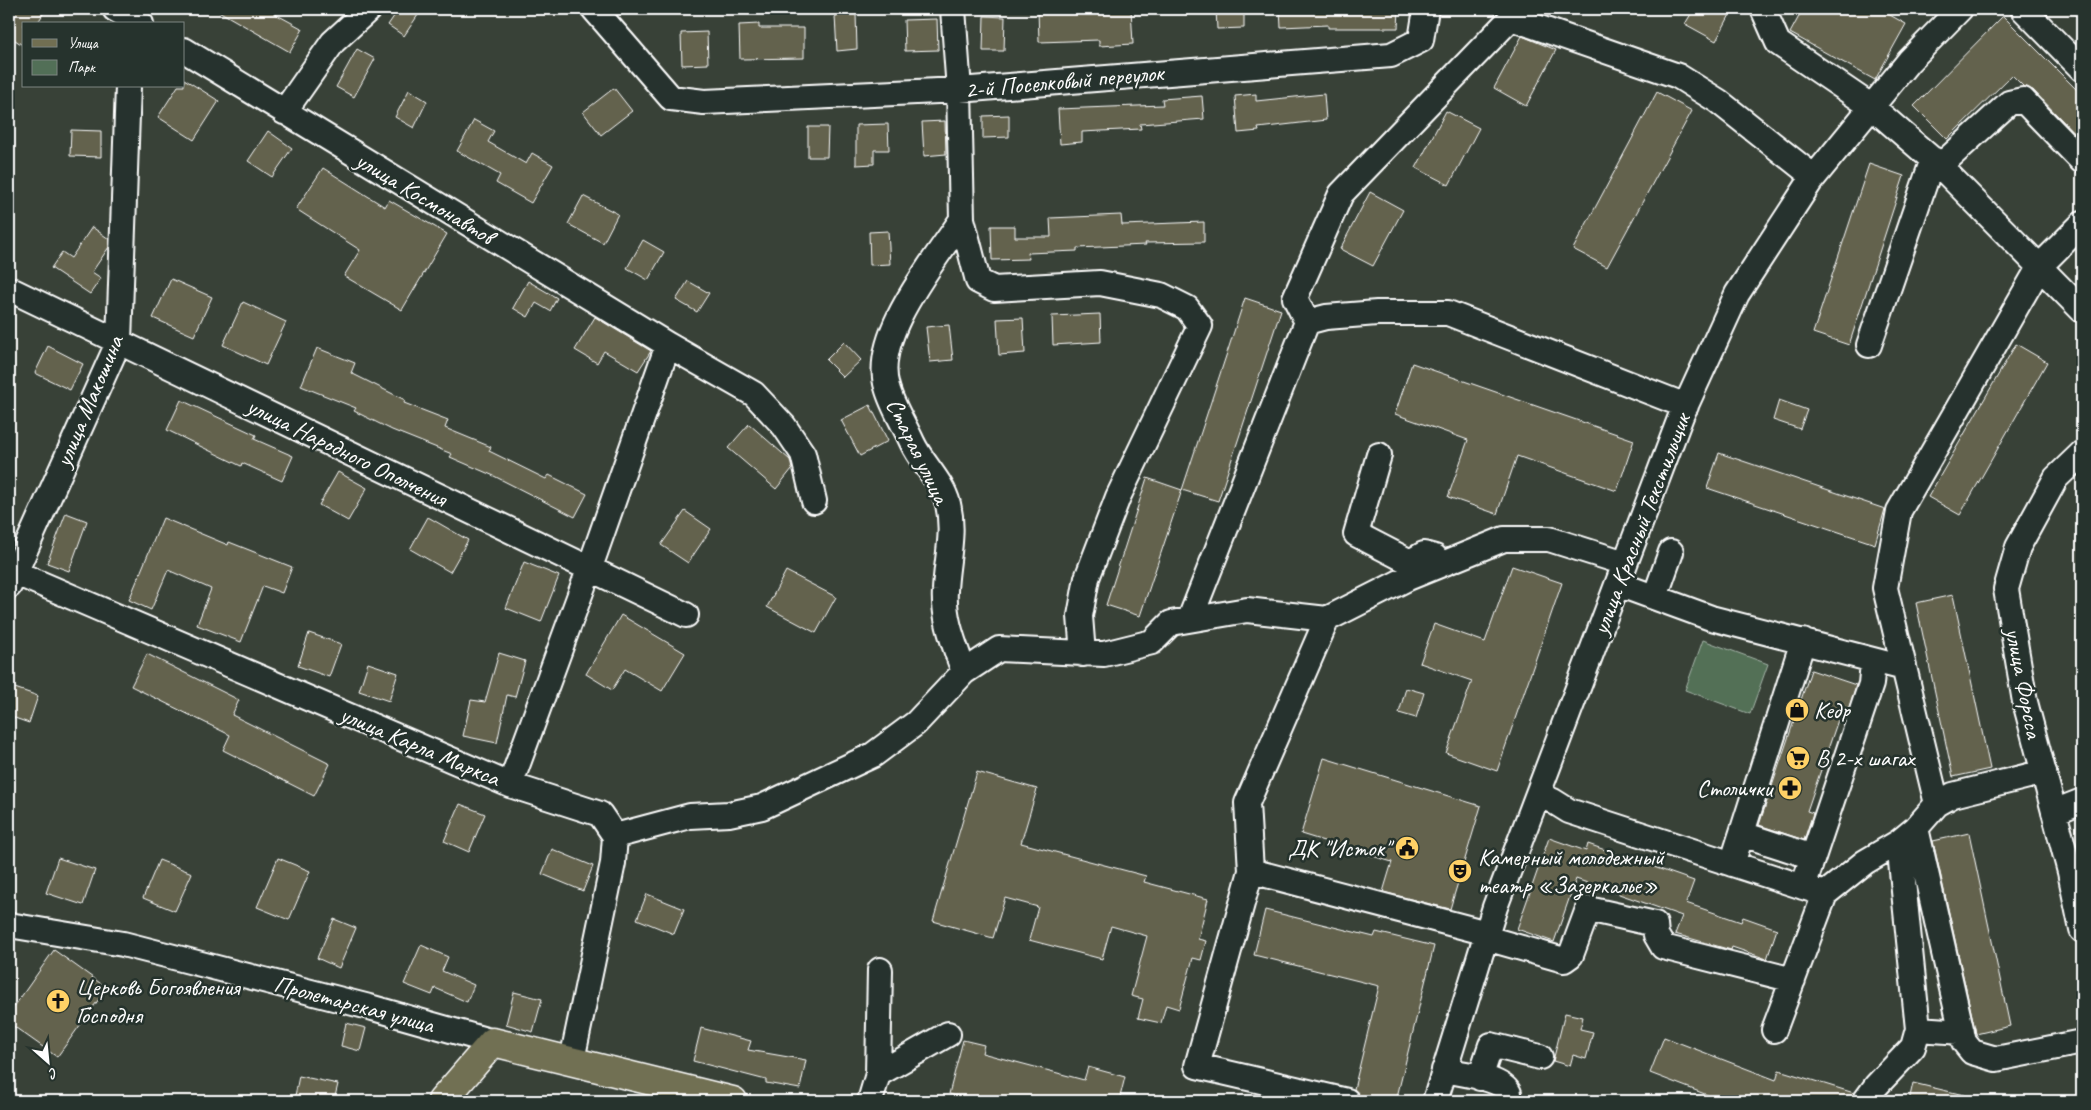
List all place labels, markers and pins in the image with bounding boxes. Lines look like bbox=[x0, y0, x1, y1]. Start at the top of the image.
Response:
place label: Кедр bbox=[1814, 695, 1852, 725]
shop icon: Кедр bbox=[1784, 697, 1810, 723]
place label: В 2-х шагах bbox=[1816, 743, 1916, 773]
supermarket icon: В 2-х шагах bbox=[1785, 745, 1811, 771]
place label: Столички bbox=[1697, 773, 1774, 803]
pharmacy icon: Столички bbox=[1777, 775, 1803, 801]
place label: ДК "Исток" bbox=[1288, 833, 1395, 863]
public building icon: ДК "Исток" bbox=[1394, 835, 1420, 861]
place label: Камерный молодежный театр «Зазеркалье» bbox=[1478, 842, 1666, 901]
theatre icon: Камерный молодежный театр «Зазеркалье» bbox=[1447, 858, 1473, 884]
place label: Церковь Богоявления Господня bbox=[76, 972, 241, 1030]
church icon: Церковь Богоявления Господня bbox=[45, 988, 71, 1014]

